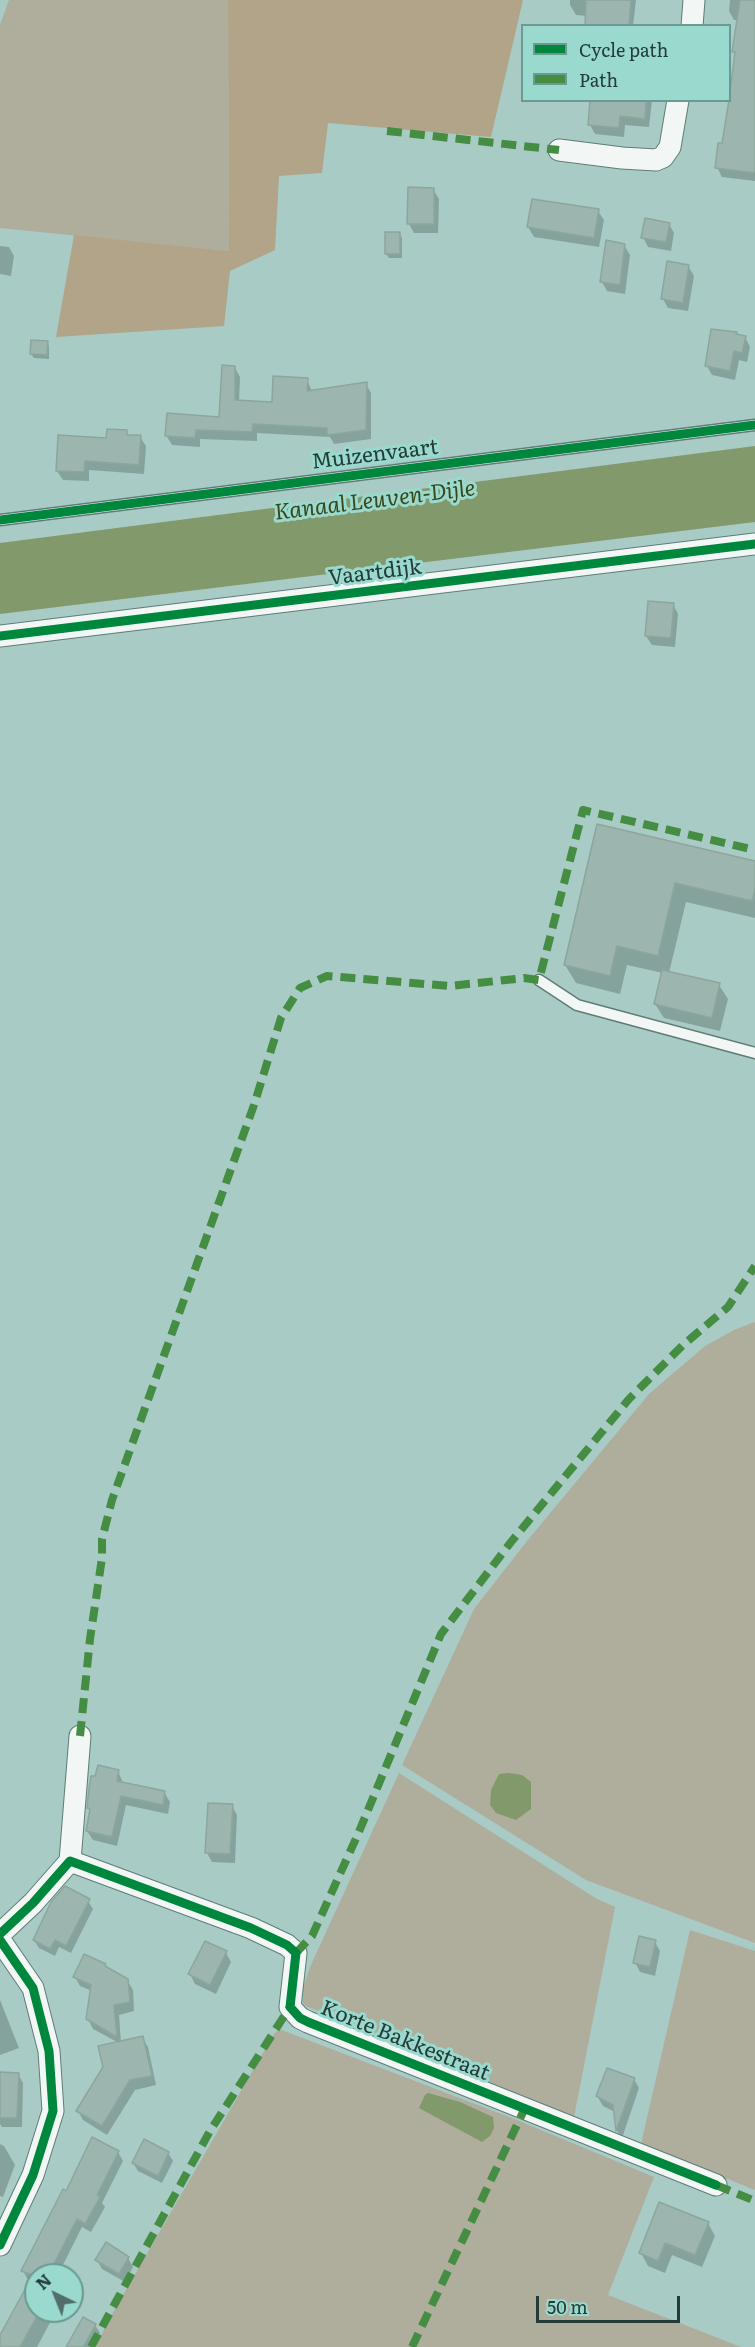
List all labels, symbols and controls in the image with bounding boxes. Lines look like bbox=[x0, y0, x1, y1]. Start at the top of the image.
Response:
legend bbox=[521, 24, 731, 102]
text: Cycle path bbox=[579, 36, 668, 63]
text: Path bbox=[579, 66, 618, 93]
street label: Muizenvaart bbox=[310, 435, 440, 475]
water label: Kanaal Leuven-Dijle bbox=[273, 476, 477, 526]
street label: Vaartdijk bbox=[327, 555, 423, 591]
street label: Korte Bakkestraat bbox=[317, 1996, 493, 2086]
north arrow bbox=[24, 2263, 84, 2323]
text: N bbox=[30, 2268, 56, 2295]
scale bar bbox=[539, 2284, 683, 2322]
text: 50 m bbox=[547, 2293, 588, 2320]

